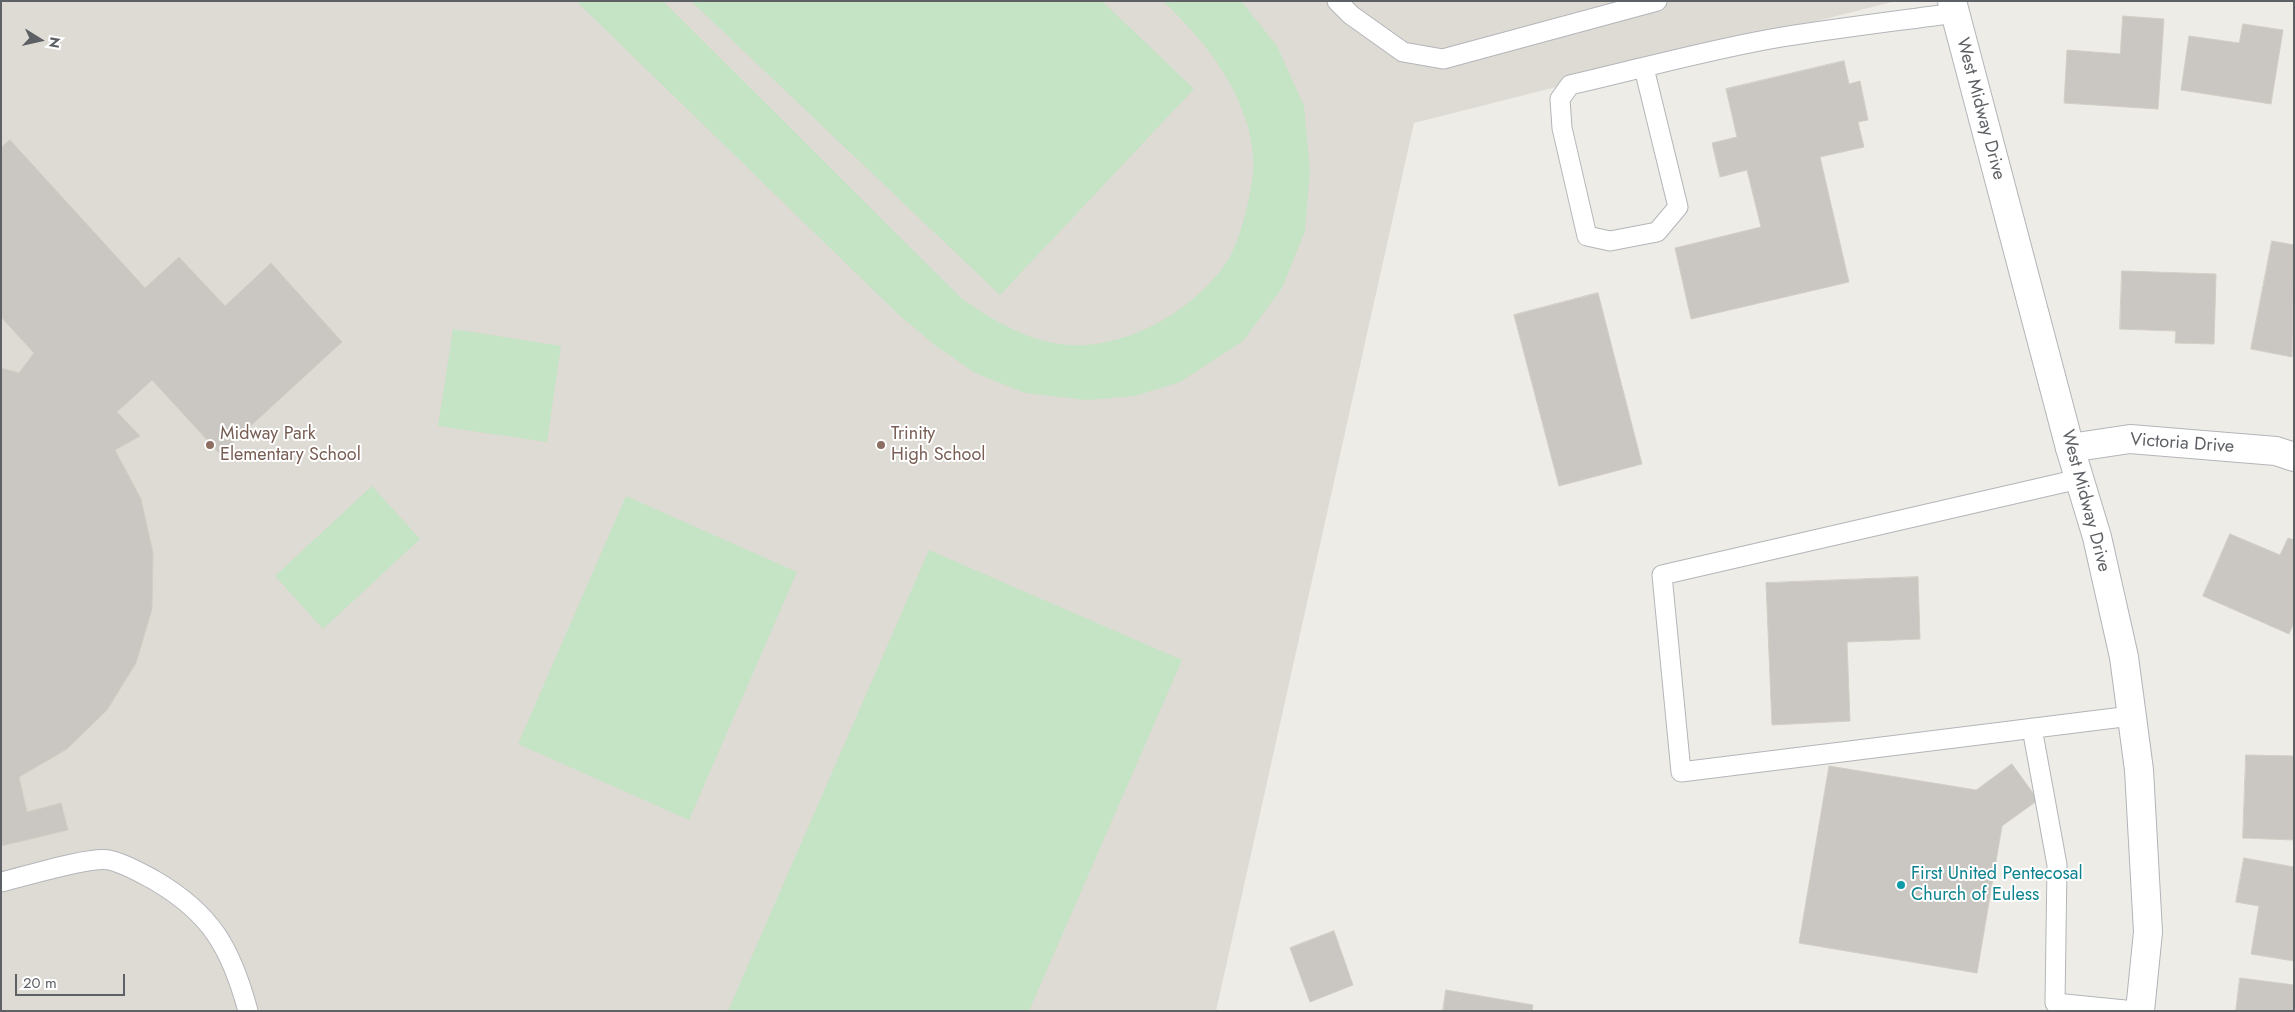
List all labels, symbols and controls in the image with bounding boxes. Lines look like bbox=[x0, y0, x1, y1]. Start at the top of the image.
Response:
north arrow bbox=[15, 15, 65, 65]
text: N bbox=[44, 35, 66, 50]
street label: West Midway Drive bbox=[1951, 36, 2009, 182]
place label: Midway Park Elementary School bbox=[220, 424, 361, 466]
place label: Trinity High School bbox=[891, 424, 985, 466]
street label: West Midway Drive bbox=[2056, 428, 2114, 574]
street label: Victoria Drive bbox=[2129, 430, 2235, 458]
marker: Midway Park Elementary School bbox=[204, 439, 216, 451]
marker: Trinity High School bbox=[875, 439, 887, 451]
place label: First United Pentecosal Church of Euless bbox=[1911, 864, 2083, 906]
marker: First United Pentecosal Church of Euless bbox=[1895, 879, 1907, 891]
scale bar bbox=[18, 964, 128, 996]
text: 20 m bbox=[23, 972, 57, 994]

